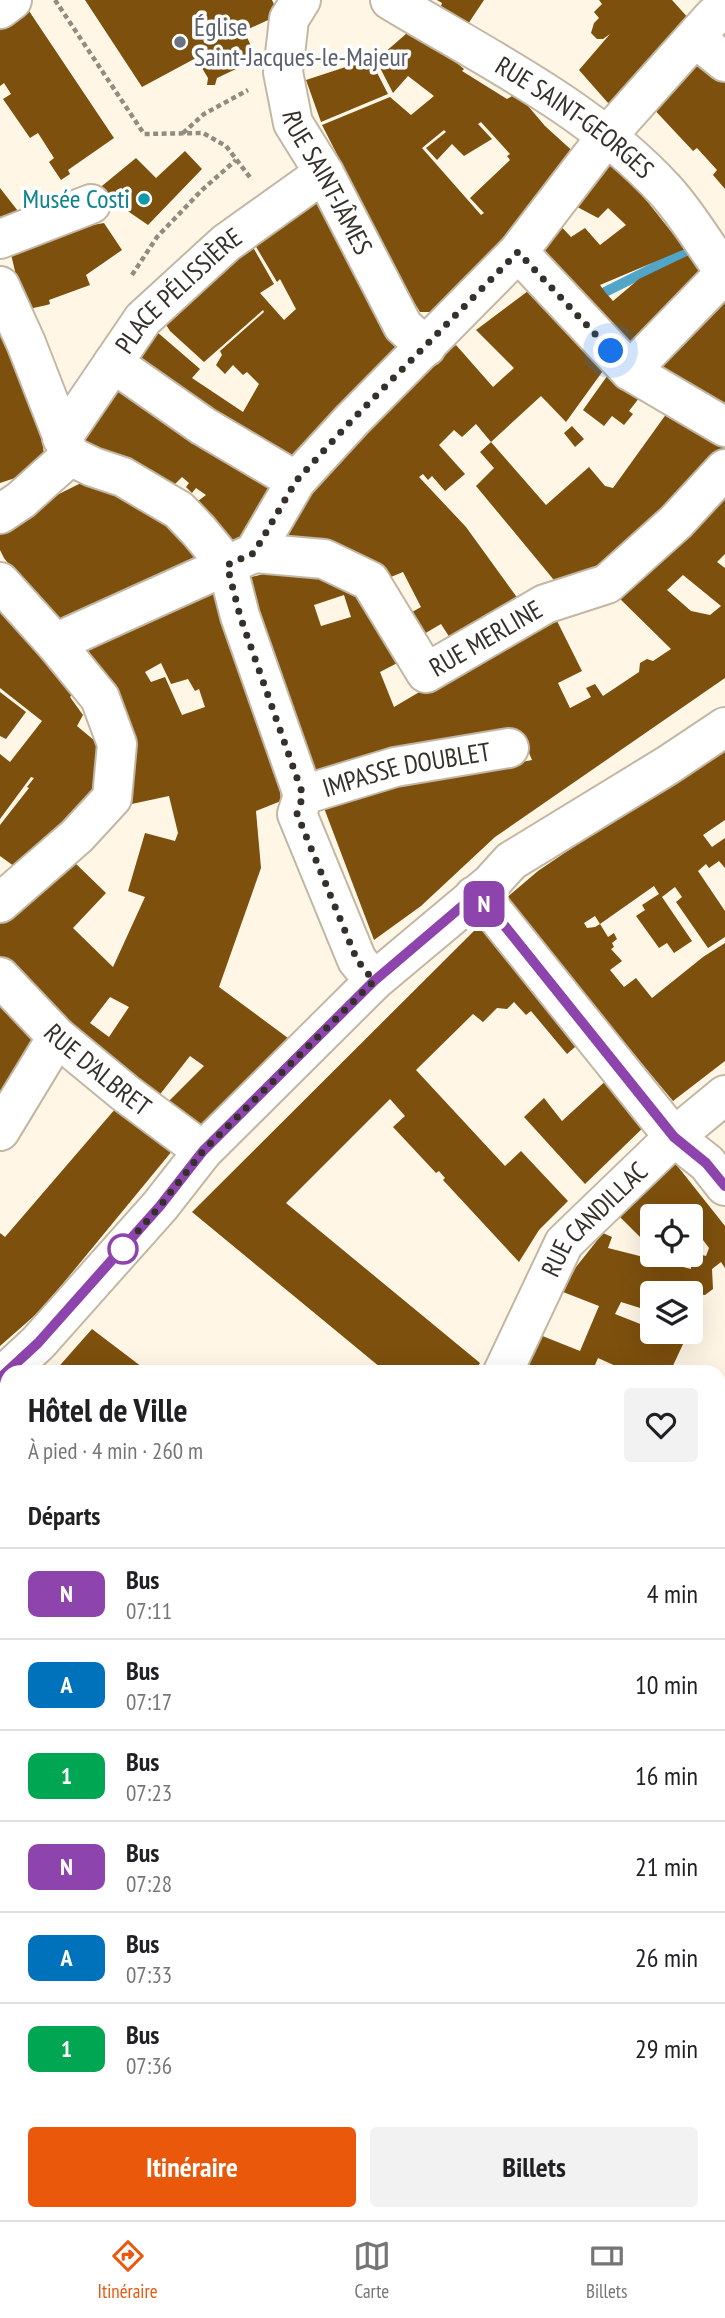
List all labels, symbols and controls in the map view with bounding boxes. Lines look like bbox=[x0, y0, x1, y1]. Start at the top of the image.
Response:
place label: Église Saint-Jacques-le-Majeur bbox=[194, 10, 408, 73]
marker: Église Saint-Jacques-le-Majeur bbox=[172, 34, 188, 50]
street label: RUE SAINT-GEORGES bbox=[490, 49, 661, 185]
street label: RUE SAINT-JÂMES bbox=[275, 108, 380, 260]
place label: Musée Costi bbox=[23, 182, 130, 215]
marker: Musée Costi bbox=[136, 191, 152, 207]
street label: PLACE PÉLISSIÈRE bbox=[108, 220, 248, 359]
your location bbox=[593, 333, 628, 368]
street label: RUE MERLINE bbox=[423, 592, 548, 684]
street label: IMPASSE DOUBLET bbox=[318, 734, 493, 804]
line badge: N bbox=[461, 881, 507, 927]
text: N bbox=[478, 888, 490, 919]
street label: RUE D'ALBRET bbox=[37, 1017, 158, 1123]
street label: RUE CANDILLAC bbox=[533, 1154, 654, 1282]
map controls bbox=[640, 1204, 703, 1344]
button: locate bbox=[640, 1204, 703, 1267]
unlabelled marker bbox=[108, 1234, 138, 1264]
button: layers bbox=[640, 1281, 703, 1344]
text: Hôtel de Ville bbox=[28, 1388, 188, 1431]
button: heart bbox=[624, 1388, 698, 1462]
text: À pied · 4 min · 260 m bbox=[28, 1436, 203, 1465]
text: Départs bbox=[28, 1499, 100, 1532]
text: Bus bbox=[126, 1563, 159, 1596]
text: 4 min bbox=[647, 1577, 698, 1610]
text: N bbox=[60, 1578, 73, 1609]
text: 07:11 bbox=[126, 1596, 172, 1625]
text: Bus bbox=[126, 1654, 159, 1687]
text: 10 min bbox=[635, 1668, 698, 1701]
text: A bbox=[60, 1669, 73, 1700]
text: 07:17 bbox=[126, 1687, 172, 1716]
text: Bus bbox=[126, 1745, 159, 1778]
text: 16 min bbox=[635, 1759, 698, 1792]
text: 1 bbox=[61, 1760, 72, 1791]
text: 07:23 bbox=[126, 1778, 172, 1807]
text: Bus bbox=[126, 1836, 159, 1869]
text: 21 min bbox=[635, 1850, 698, 1883]
text: N bbox=[60, 1851, 73, 1882]
text: 07:28 bbox=[126, 1869, 172, 1898]
text: Bus bbox=[126, 1927, 159, 1960]
text: 26 min bbox=[635, 1941, 698, 1974]
text: A bbox=[60, 1942, 73, 1973]
text: 07:33 bbox=[126, 1960, 172, 1989]
text: Bus bbox=[126, 2018, 159, 2051]
text: 29 min bbox=[635, 2032, 698, 2065]
text: 1 bbox=[61, 2033, 72, 2064]
text: 07:36 bbox=[126, 2051, 172, 2080]
button: Itinéraire bbox=[28, 2127, 356, 2207]
button: Billets bbox=[370, 2127, 698, 2207]
tab: Itinéraire bbox=[98, 2237, 158, 2303]
tab: Carte bbox=[353, 2237, 391, 2303]
tab: Billets bbox=[586, 2237, 627, 2303]

